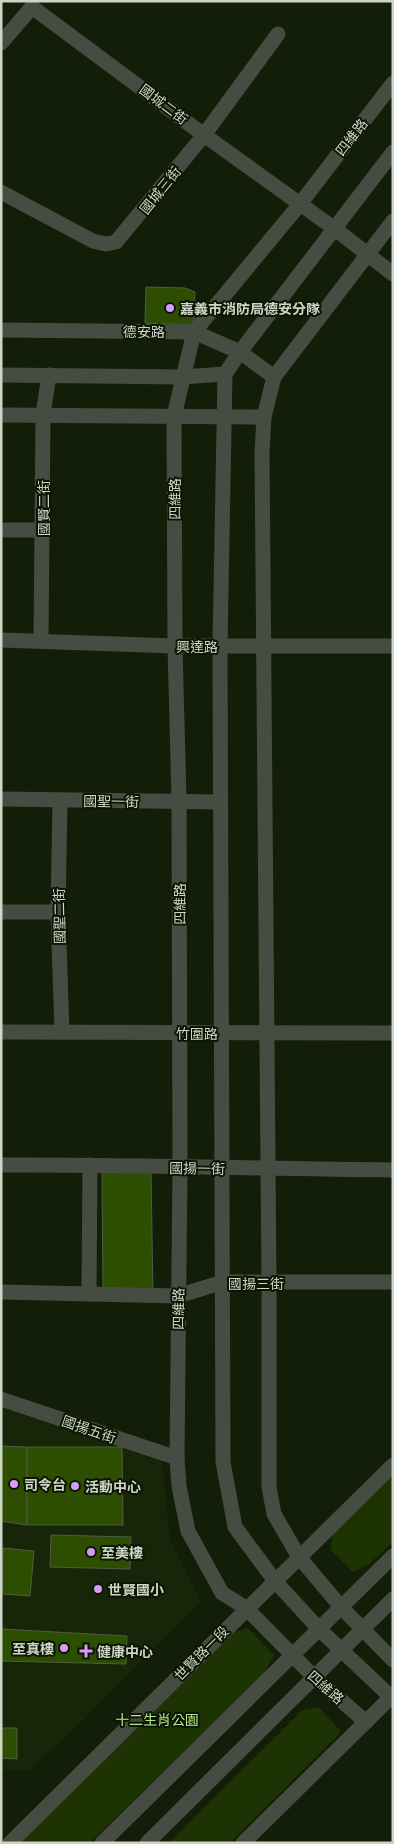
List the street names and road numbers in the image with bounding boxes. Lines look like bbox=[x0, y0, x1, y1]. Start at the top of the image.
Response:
street label: 國城二街 bbox=[136, 80, 192, 128]
street label: 四維路 bbox=[331, 115, 371, 159]
street label: 國城三街 bbox=[135, 162, 185, 218]
street label: 德安路 bbox=[123, 322, 165, 341]
street label: 四維路 bbox=[165, 478, 184, 520]
street label: 國賢二街 bbox=[34, 480, 53, 536]
street label: 興達路 bbox=[176, 637, 218, 656]
street label: 國聖一街 bbox=[83, 791, 139, 811]
street label: 四維路 bbox=[170, 883, 189, 925]
street label: 國聖二街 bbox=[49, 888, 69, 944]
street label: 竹圍路 bbox=[176, 1024, 218, 1043]
street label: 國揚一街 bbox=[169, 1158, 225, 1178]
street label: 國揚三街 bbox=[228, 1274, 284, 1293]
street label: 四維路 bbox=[168, 1288, 188, 1330]
street label: 國揚五街 bbox=[59, 1411, 119, 1447]
street label: 世賢路一段 bbox=[170, 1622, 232, 1684]
street label: 四維路 bbox=[304, 1666, 348, 1708]

